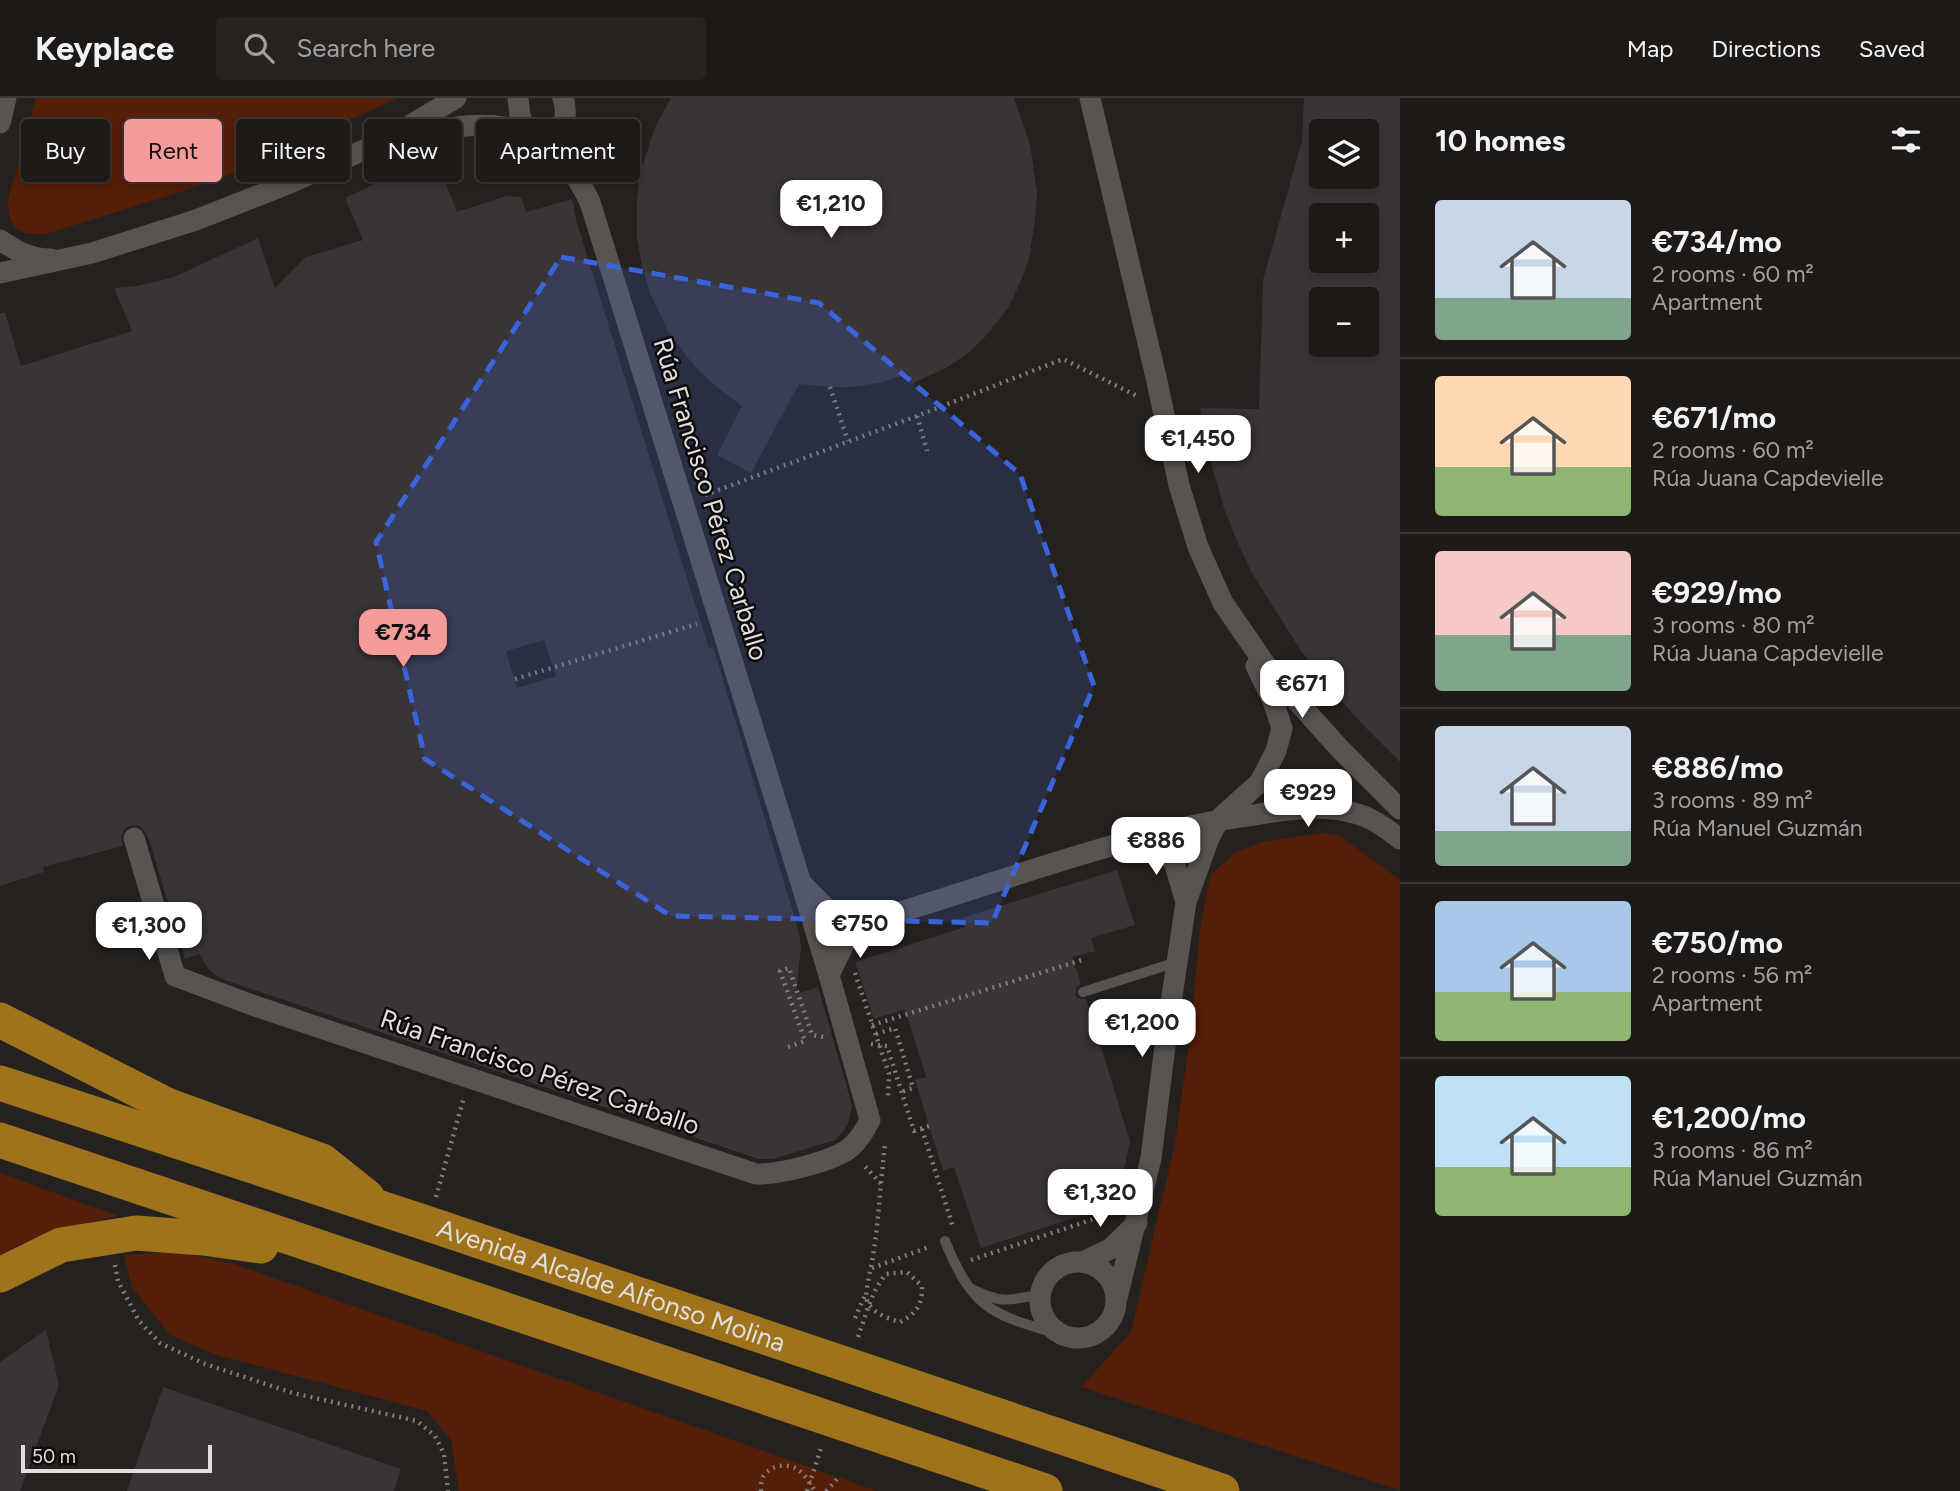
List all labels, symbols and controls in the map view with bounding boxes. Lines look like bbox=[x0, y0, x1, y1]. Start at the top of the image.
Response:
search box bbox=[216, 17, 706, 80]
text: Keyplace bbox=[35, 29, 174, 68]
icon: search bbox=[240, 29, 278, 67]
text: Search here bbox=[296, 32, 435, 64]
text: Map bbox=[1627, 34, 1673, 63]
text: Directions bbox=[1711, 34, 1821, 63]
text: Saved bbox=[1859, 34, 1925, 63]
chip: Buy bbox=[21, 119, 110, 182]
chip: Rent bbox=[124, 119, 222, 182]
chip: Filters bbox=[236, 119, 350, 182]
chip: New bbox=[364, 119, 462, 182]
chip: Apartment bbox=[476, 119, 640, 182]
map controls bbox=[1309, 119, 1379, 357]
button: layers bbox=[1309, 119, 1379, 189]
icon: filters bbox=[1887, 121, 1925, 159]
text: 10 homes bbox=[1435, 122, 1566, 159]
pin: €1,210 bbox=[774, 180, 888, 240]
text: €1,210 bbox=[796, 189, 866, 217]
button: + bbox=[1309, 203, 1379, 273]
text: €734/mo bbox=[1652, 223, 1782, 260]
icon: home bbox=[1491, 228, 1575, 312]
text: 2 rooms · 60 m² bbox=[1652, 260, 1814, 288]
button: − bbox=[1309, 287, 1379, 357]
text: Apartment bbox=[1652, 288, 1763, 316]
street label: Rúa Francisco Pérez Carballo bbox=[647, 334, 775, 664]
text: €671/mo bbox=[1652, 399, 1776, 436]
icon: home bbox=[1491, 404, 1575, 488]
pin: €1,450 bbox=[1141, 416, 1255, 475]
text: €1,450 bbox=[1161, 424, 1235, 452]
text: 2 rooms · 60 m² bbox=[1652, 436, 1814, 464]
text: Rúa Juana Capdevielle bbox=[1652, 464, 1883, 492]
text: €929/mo bbox=[1652, 574, 1782, 611]
icon: home bbox=[1491, 579, 1575, 663]
pin: €734 bbox=[362, 610, 444, 669]
text: 3 rooms · 80 m² bbox=[1652, 611, 1815, 639]
text: €734 bbox=[375, 618, 431, 646]
text: Rúa Juana Capdevielle bbox=[1652, 639, 1883, 667]
pin: €671 bbox=[1261, 660, 1343, 720]
text: €671 bbox=[1276, 669, 1328, 697]
text: €886/mo bbox=[1652, 749, 1784, 786]
icon: home bbox=[1491, 754, 1575, 838]
pin: €929 bbox=[1267, 770, 1349, 829]
text: €929 bbox=[1280, 778, 1336, 806]
text: 3 rooms · 89 m² bbox=[1652, 786, 1813, 814]
text: Rúa Manuel Guzmán bbox=[1652, 814, 1863, 842]
pin: €886 bbox=[1115, 818, 1197, 877]
text: €886 bbox=[1127, 826, 1185, 854]
pin: €750 bbox=[819, 900, 901, 960]
pin: €1,300 bbox=[92, 902, 206, 962]
text: €750 bbox=[831, 909, 889, 937]
text: €1,300 bbox=[112, 911, 186, 939]
text: €750/mo bbox=[1652, 924, 1783, 961]
icon: home bbox=[1491, 929, 1575, 1013]
text: 2 rooms · 56 m² bbox=[1652, 961, 1812, 989]
text: Apartment bbox=[1652, 989, 1763, 1017]
pin: €1,200 bbox=[1085, 1000, 1199, 1059]
street label: Rúa Francisco Pérez Carballo bbox=[376, 1002, 704, 1142]
text: €1,200 bbox=[1105, 1008, 1179, 1036]
text: €1,200/mo bbox=[1652, 1099, 1806, 1136]
icon: home bbox=[1491, 1104, 1575, 1188]
text: 3 rooms · 86 m² bbox=[1652, 1136, 1813, 1164]
text: Rúa Manuel Guzmán bbox=[1652, 1164, 1863, 1192]
pin: €1,320 bbox=[1043, 1170, 1157, 1229]
text: €1,320 bbox=[1064, 1178, 1136, 1206]
street label: Avenida Alcalde Alfonso Molina bbox=[433, 1212, 790, 1359]
scale bar bbox=[21, 1442, 212, 1474]
text: 50 m bbox=[32, 1445, 76, 1468]

